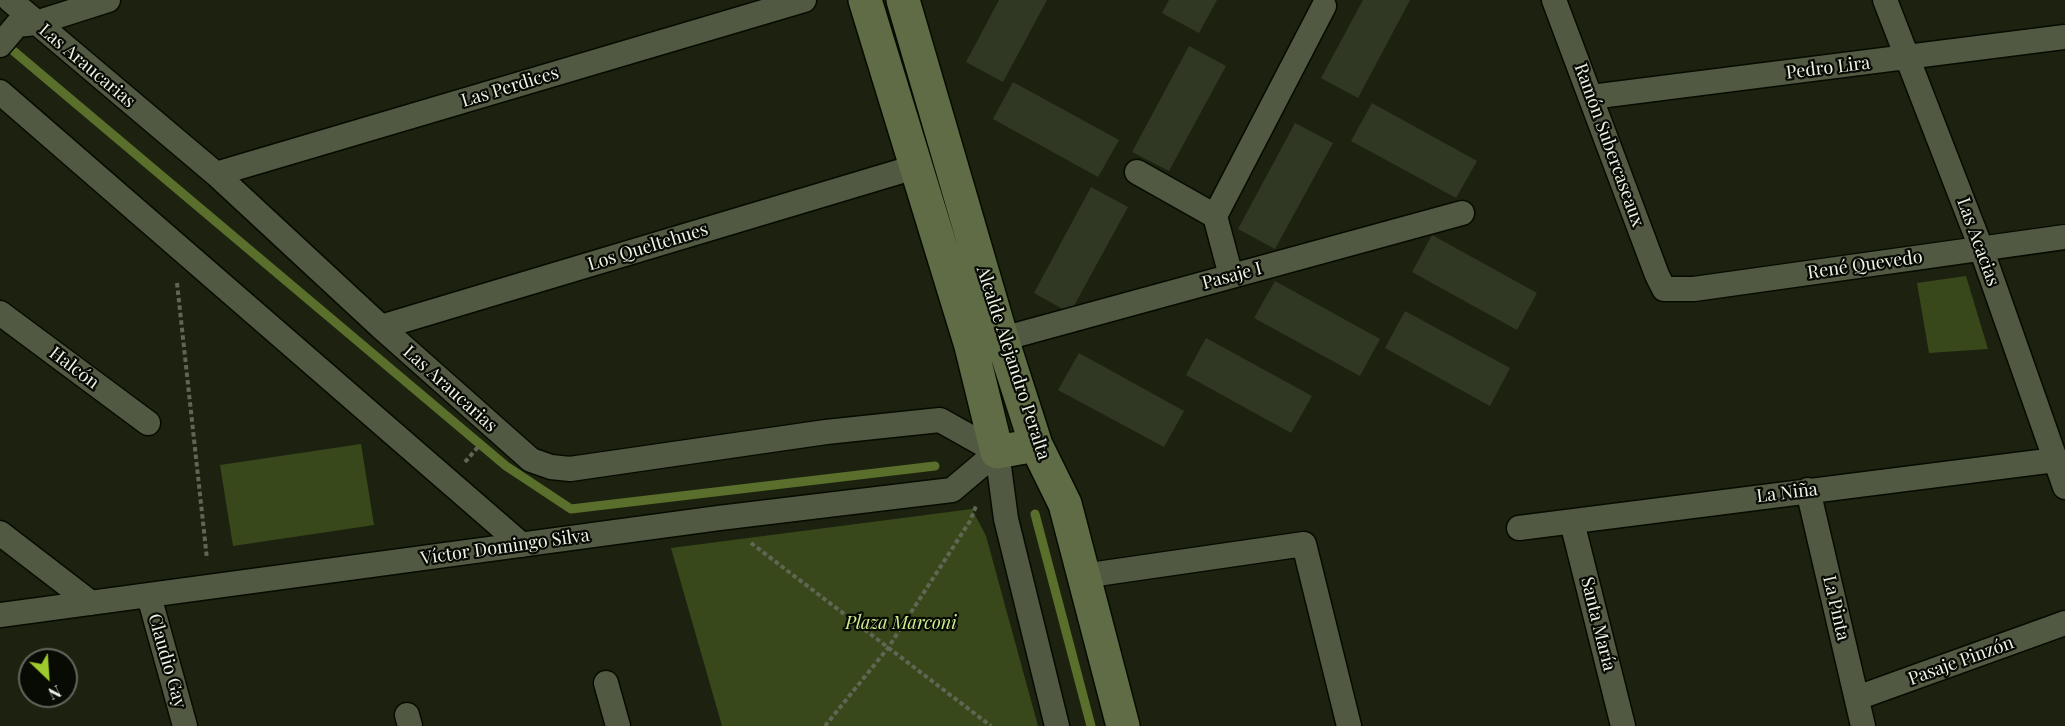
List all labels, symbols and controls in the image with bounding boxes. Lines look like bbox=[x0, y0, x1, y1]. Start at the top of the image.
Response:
street label: Las Araucarias bbox=[35, 20, 139, 112]
street label: Pedro Lira bbox=[1785, 52, 1871, 84]
street label: Ramón Subercaseaux bbox=[1569, 60, 1649, 230]
street label: Las Perdices bbox=[459, 62, 561, 112]
street label: Las Acacias bbox=[1952, 195, 2004, 289]
street label: Los Queltehues bbox=[585, 218, 711, 276]
street label: René Quevedo bbox=[1806, 246, 1924, 284]
street label: Pasaje I bbox=[1200, 258, 1264, 294]
street label: Alcalde Alejandro Peralta bbox=[971, 263, 1055, 463]
street label: Las Araucarias bbox=[399, 341, 501, 437]
street label: Halcón bbox=[45, 342, 103, 394]
street label: La Niña bbox=[1755, 479, 1819, 507]
street label: Víctor Domingo Silva bbox=[419, 524, 591, 570]
street label: La Pinta bbox=[1818, 573, 1854, 643]
street label: Santa María bbox=[1576, 575, 1620, 673]
street label: Claudio Gay bbox=[143, 611, 191, 711]
park label: Plaza Marconi bbox=[845, 612, 957, 634]
street label: Pasaje Pinzón bbox=[1905, 632, 2017, 690]
north arrow bbox=[18, 648, 78, 708]
text: N bbox=[45, 681, 65, 705]

